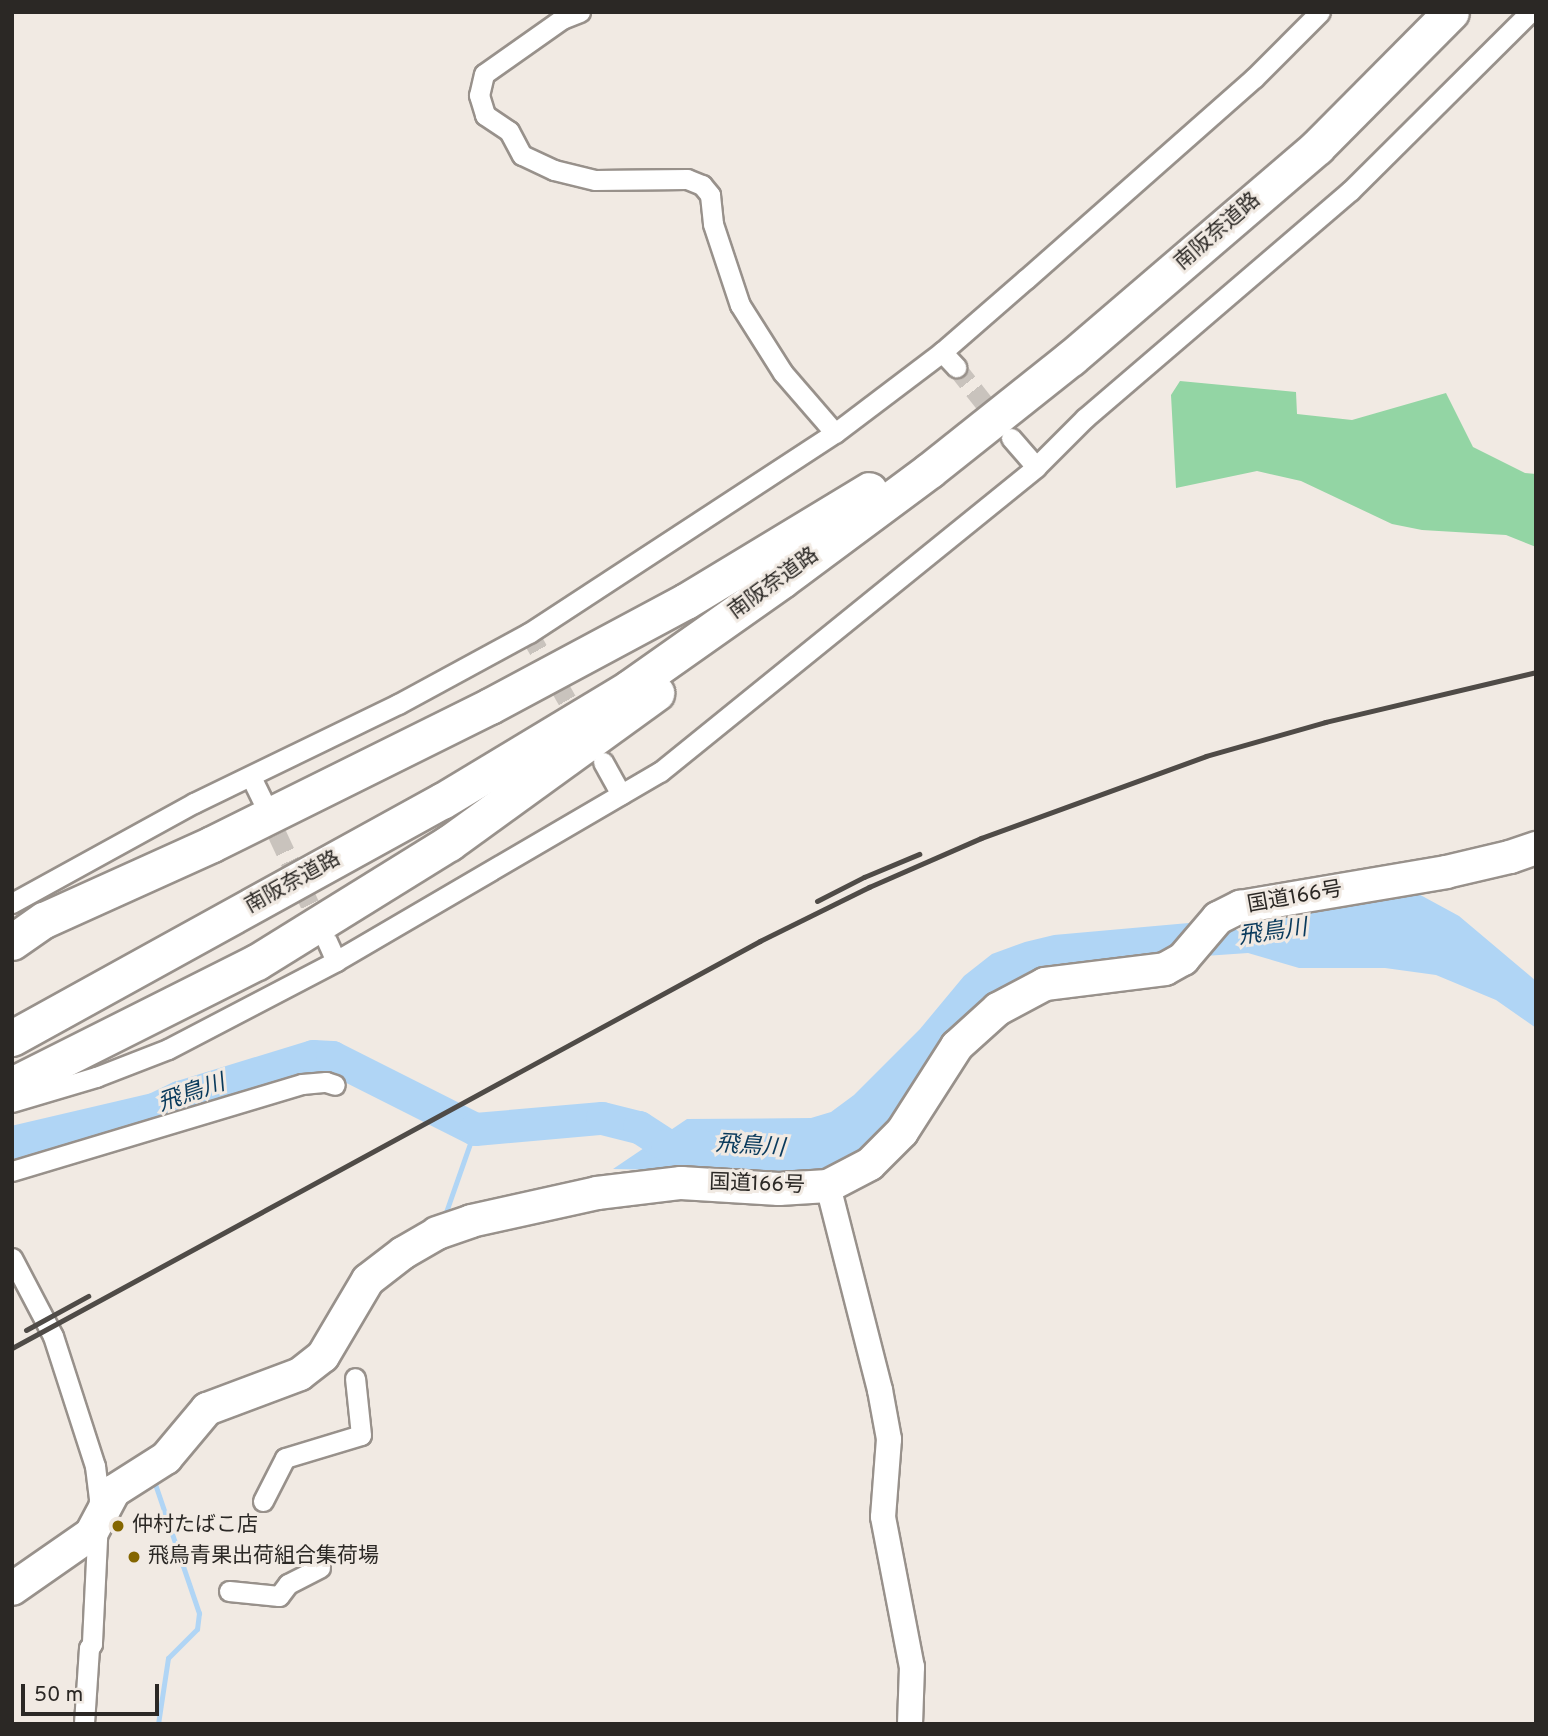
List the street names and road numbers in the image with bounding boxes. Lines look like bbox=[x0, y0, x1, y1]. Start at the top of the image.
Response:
street label: 南阪奈道路 bbox=[1170, 188, 1266, 276]
street label: 南阪奈道路 bbox=[724, 543, 824, 625]
street label: 南阪奈道路 bbox=[241, 847, 345, 919]
street label: 国道166号 bbox=[1246, 877, 1344, 919]
street label: 国道166号 bbox=[709, 1171, 805, 1199]

